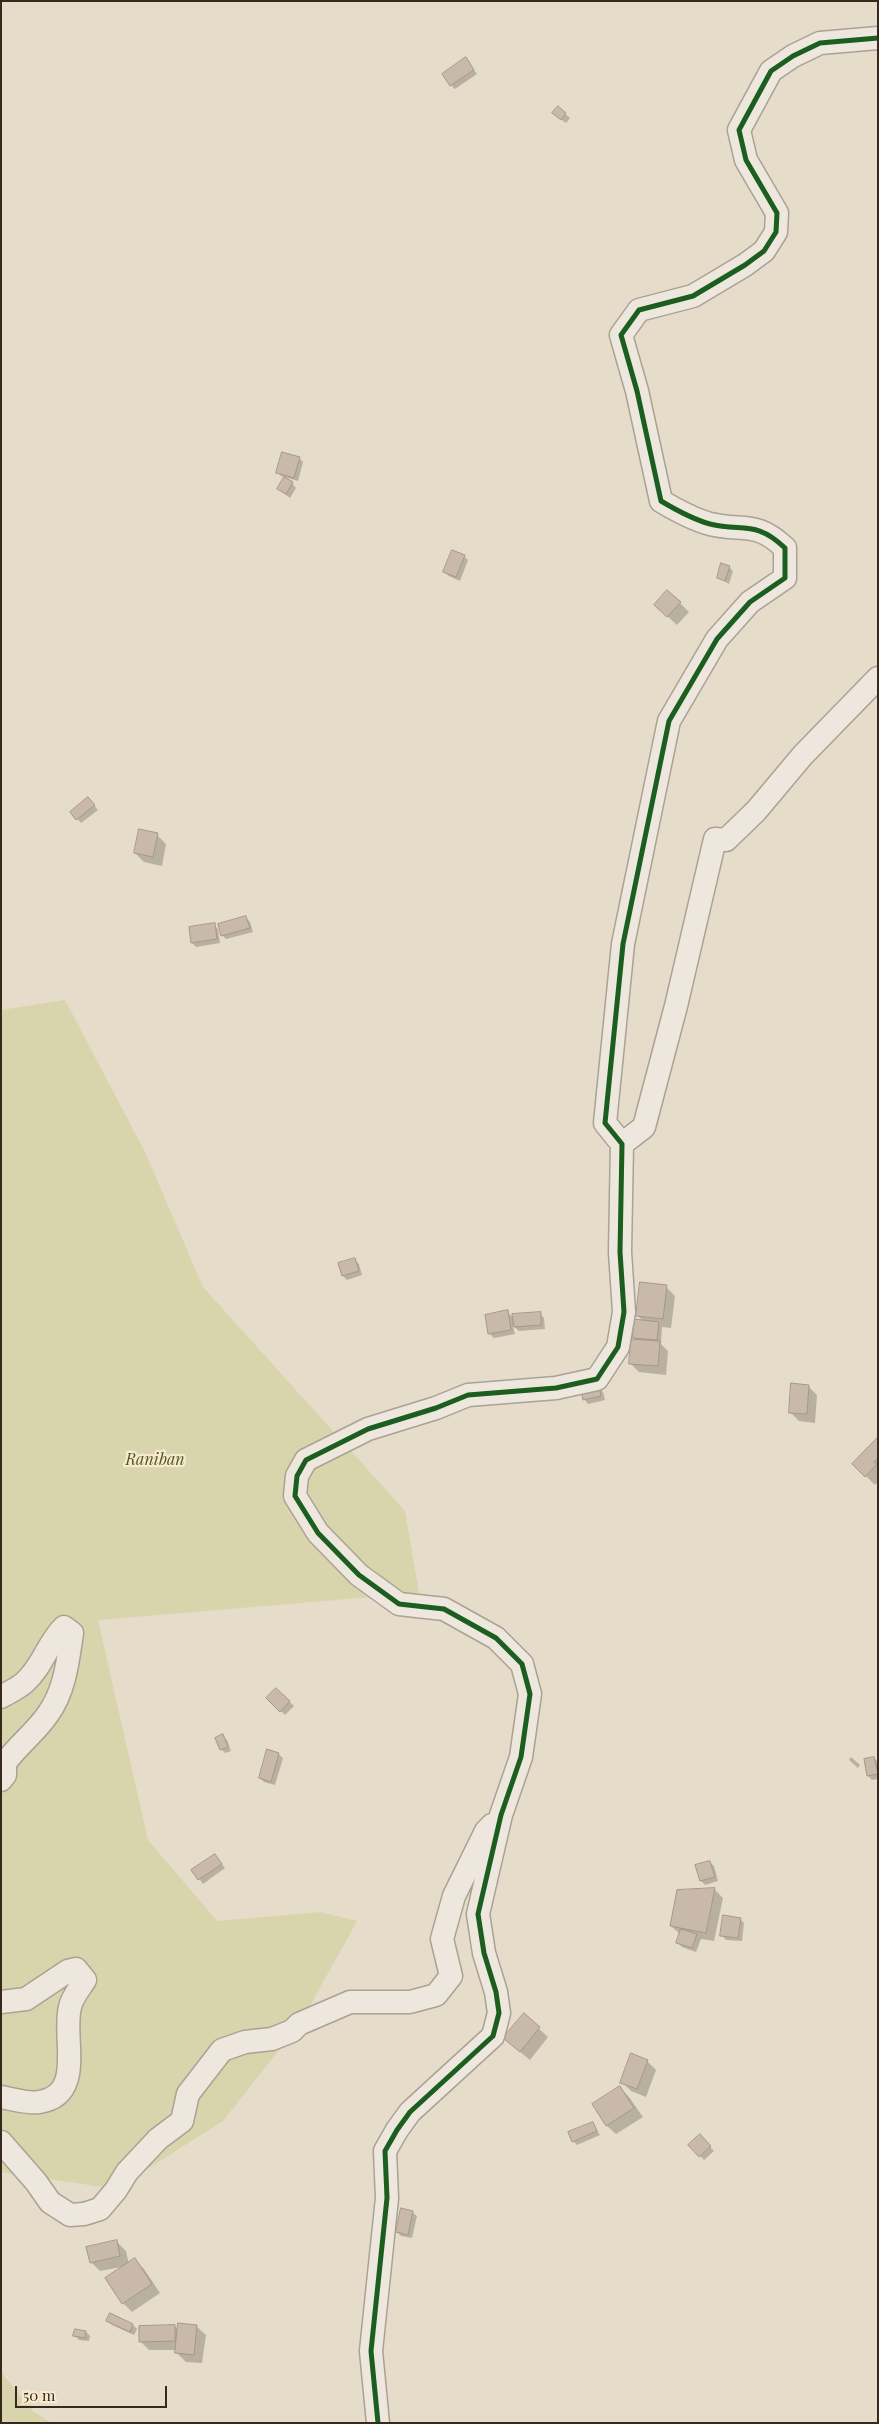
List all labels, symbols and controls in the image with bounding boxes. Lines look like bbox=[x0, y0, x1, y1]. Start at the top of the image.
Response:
park label: Raniban bbox=[125, 1450, 185, 1470]
scale bar bbox=[18, 2376, 170, 2408]
text: 50 m bbox=[23, 2385, 55, 2405]

